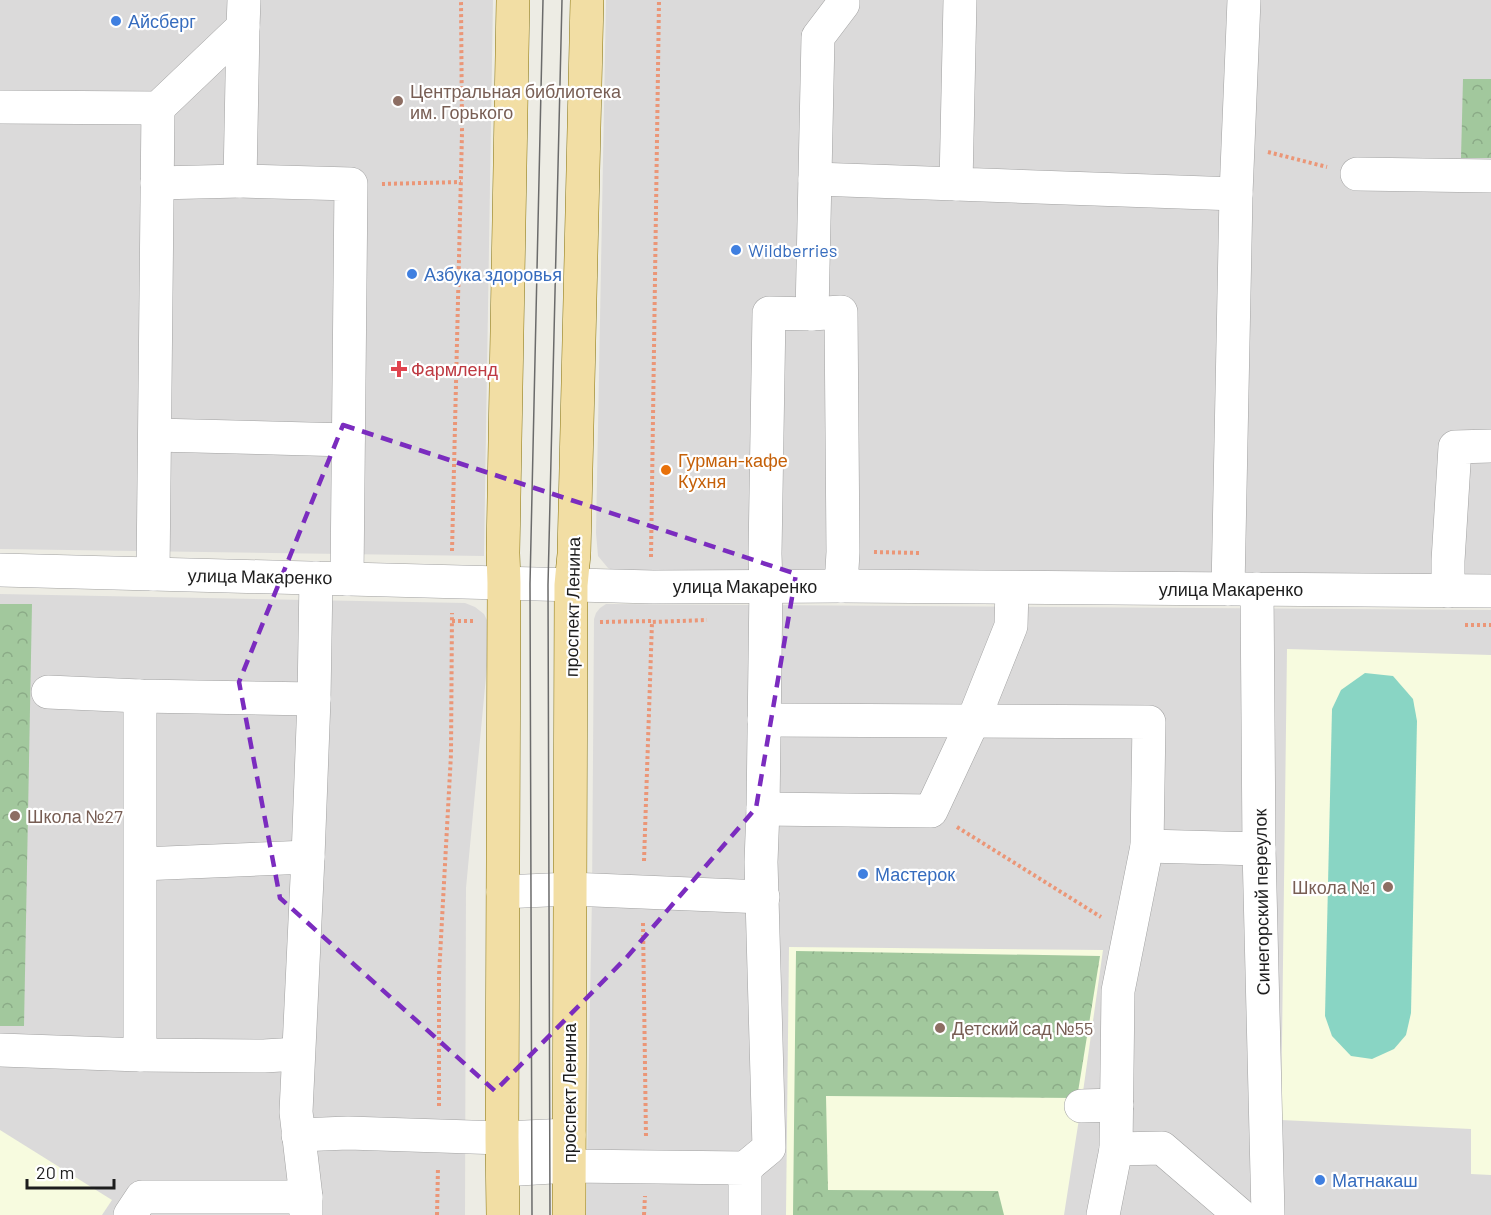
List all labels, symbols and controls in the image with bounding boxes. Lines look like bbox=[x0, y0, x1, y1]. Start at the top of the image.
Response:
place label: Айсберг bbox=[128, 10, 196, 32]
marker: Айсберг bbox=[109, 14, 123, 28]
place label: Центральная библиотека им. Горького bbox=[410, 80, 622, 123]
marker: Центральная библиотека им. Горького bbox=[391, 94, 405, 108]
place label: Wildberries bbox=[748, 239, 837, 261]
marker: Wildberries bbox=[729, 243, 743, 257]
place label: Азбука здоровья bbox=[424, 263, 562, 285]
marker: Азбука здоровья bbox=[405, 267, 419, 281]
place label: Фармленд bbox=[411, 358, 499, 380]
marker: Фармленд bbox=[392, 362, 406, 376]
place label: Гурман-кафе Кухня bbox=[678, 449, 788, 492]
marker: Гурман-кафе Кухня bbox=[659, 463, 673, 477]
street label: проспект Ленина bbox=[560, 536, 584, 677]
street label: улица Макаренко bbox=[188, 564, 332, 588]
street label: улица Макаренко bbox=[673, 575, 817, 597]
street label: улица Макаренко bbox=[1159, 578, 1303, 600]
place label: Школа №27 bbox=[27, 805, 123, 827]
street label: Синегорский переулок bbox=[1248, 808, 1274, 995]
marker: Школа №27 bbox=[8, 809, 22, 823]
place label: Мастерок bbox=[875, 863, 955, 885]
marker: Мастерок bbox=[856, 867, 870, 881]
place label: Школа №1 bbox=[1292, 876, 1376, 898]
marker: Школа №1 bbox=[1381, 880, 1395, 894]
place label: Детский сад №55 bbox=[952, 1017, 1093, 1039]
marker: Детский сад №55 bbox=[933, 1021, 947, 1035]
street label: проспект Ленина bbox=[558, 1022, 580, 1163]
scale bar bbox=[27, 1152, 114, 1190]
text: 20 m bbox=[36, 1161, 74, 1183]
place label: Матнакаш bbox=[1332, 1169, 1418, 1191]
marker: Матнакаш bbox=[1313, 1173, 1327, 1187]

